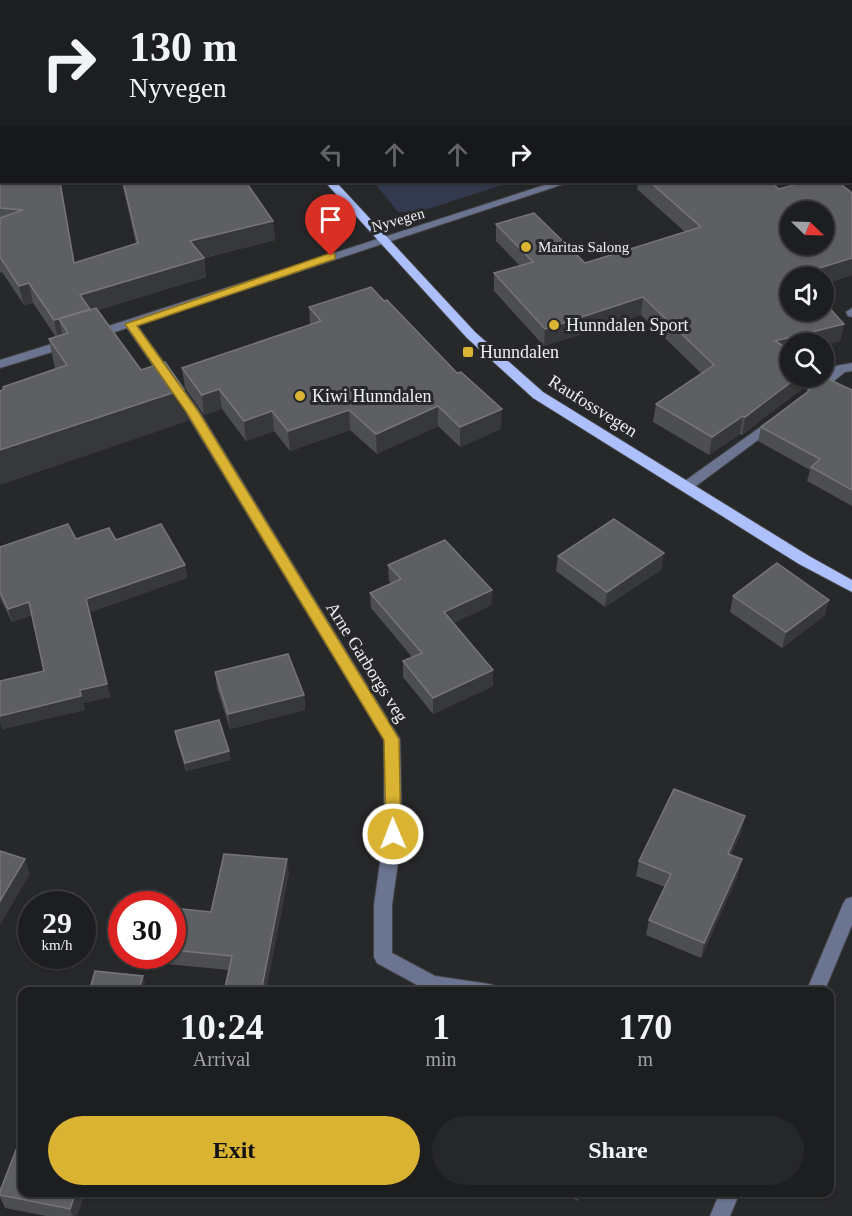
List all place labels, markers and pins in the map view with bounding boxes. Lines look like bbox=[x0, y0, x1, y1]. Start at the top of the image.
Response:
pin bbox=[305, 194, 356, 256]
place label: Maritas Salong bbox=[538, 239, 630, 255]
marker: Maritas Salong bbox=[519, 240, 533, 254]
place label: Hunndalen Sport bbox=[566, 315, 688, 335]
marker: Hunndalen Sport bbox=[547, 318, 561, 332]
place label: Hunndalen bbox=[480, 342, 559, 362]
marker: Hunndalen bbox=[461, 345, 475, 359]
place label: Kiwi Hunndalen bbox=[312, 386, 431, 406]
marker: Kiwi Hunndalen bbox=[293, 389, 307, 403]

